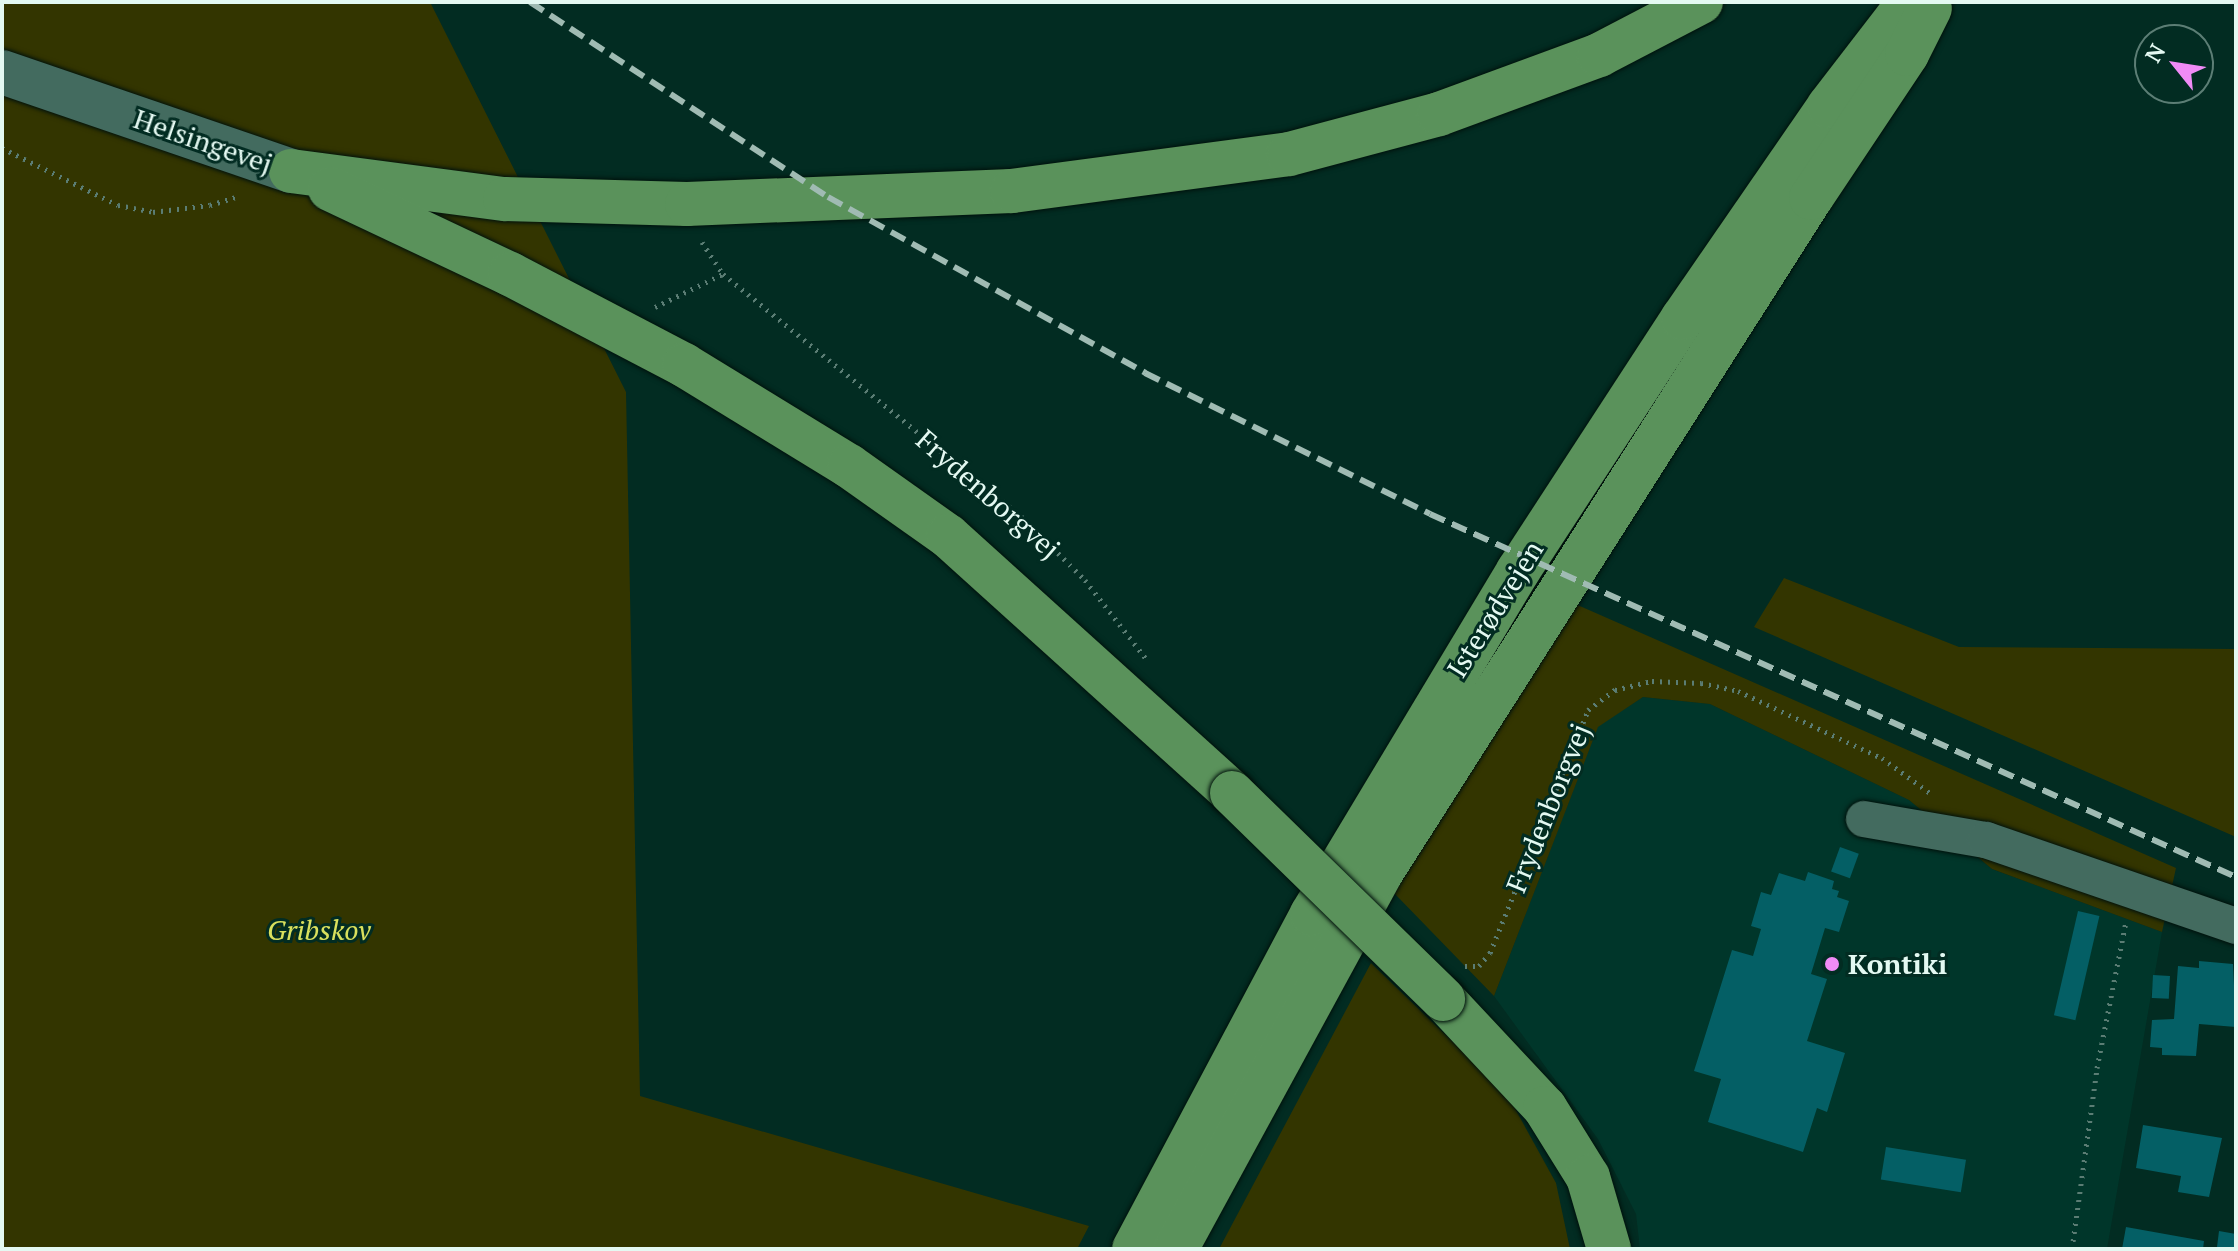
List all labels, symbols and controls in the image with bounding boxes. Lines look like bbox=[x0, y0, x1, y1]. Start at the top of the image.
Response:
north arrow bbox=[2134, 24, 2214, 104]
text: N bbox=[2138, 38, 2171, 67]
street label: Helsingevej bbox=[129, 102, 277, 180]
street label: Frydenborgvej bbox=[909, 423, 1067, 565]
street label: Isterødvejen bbox=[1440, 534, 1550, 684]
street label: Frydenborgvej bbox=[1499, 719, 1597, 897]
park label: Gribskov bbox=[267, 913, 371, 947]
place label: Kontiki bbox=[1848, 947, 1947, 981]
marker: Kontiki bbox=[1823, 955, 1841, 973]

